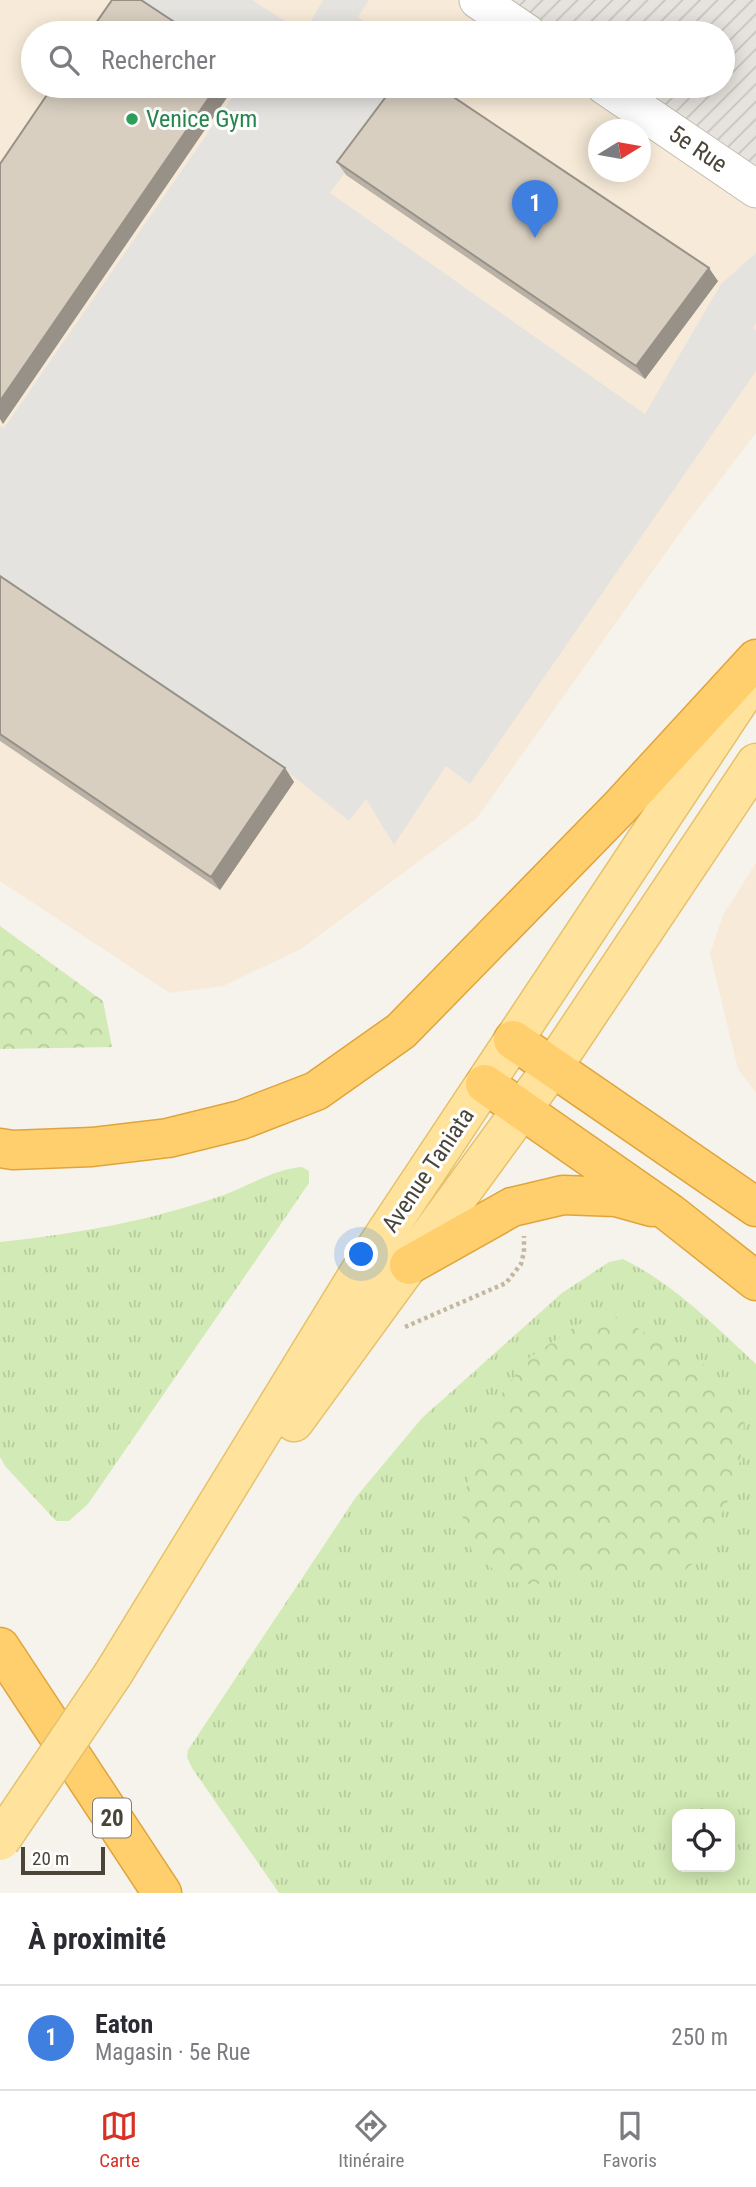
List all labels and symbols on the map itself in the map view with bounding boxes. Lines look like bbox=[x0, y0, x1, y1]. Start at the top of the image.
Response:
place label: Venice Gym bbox=[146, 105, 257, 133]
marker: Venice Gym bbox=[124, 111, 140, 127]
north arrow bbox=[588, 119, 651, 182]
street label: 5e Rue bbox=[664, 119, 732, 179]
pin: 1 bbox=[512, 180, 558, 238]
street label: Avenue Taniata bbox=[376, 1102, 480, 1238]
your location bbox=[344, 1237, 378, 1271]
road number: 20 bbox=[93, 1798, 131, 1838]
scale bar bbox=[21, 1844, 105, 1876]

